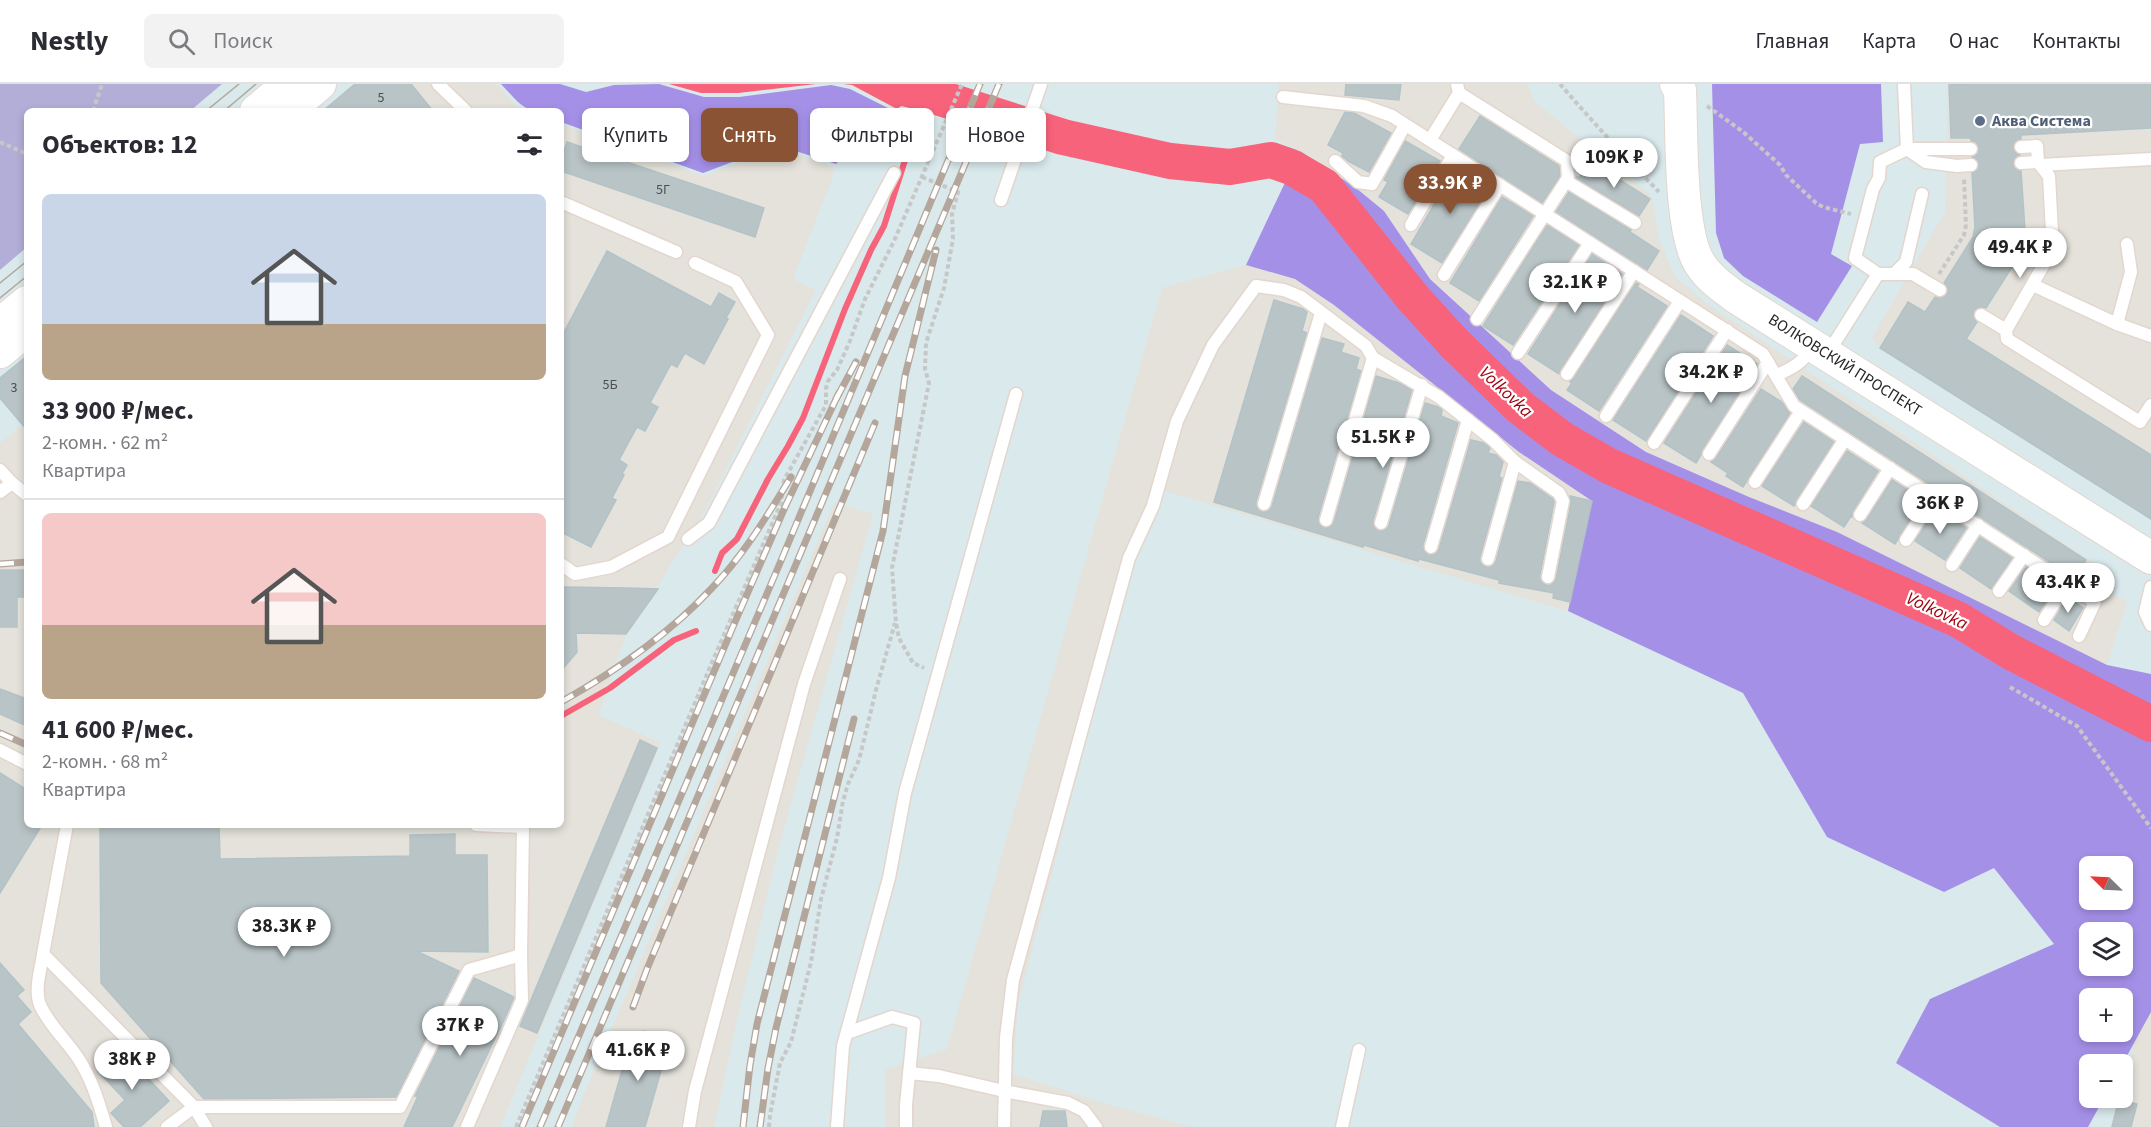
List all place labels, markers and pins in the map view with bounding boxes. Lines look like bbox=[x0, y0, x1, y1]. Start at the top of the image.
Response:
place label: Аква Система bbox=[1991, 110, 2091, 132]
marker: Аква Система bbox=[1973, 114, 1987, 128]
pin: 109K ₽ bbox=[1565, 138, 1663, 189]
pin: 33.9K ₽ bbox=[1395, 164, 1505, 215]
pin: 49.4K ₽ bbox=[1965, 228, 2075, 279]
pin: 32.1K ₽ bbox=[1520, 263, 1630, 314]
pin: 34.2K ₽ bbox=[1656, 353, 1766, 404]
pin: 51.5K ₽ bbox=[1328, 418, 1438, 469]
pin: 36K ₽ bbox=[1898, 484, 1982, 535]
pin: 43.4K ₽ bbox=[2013, 563, 2123, 614]
pin: 38.3K ₽ bbox=[229, 907, 339, 958]
pin: 37K ₽ bbox=[418, 1006, 502, 1057]
pin: 41.6K ₽ bbox=[583, 1031, 693, 1082]
pin: 38K ₽ bbox=[90, 1040, 174, 1091]

